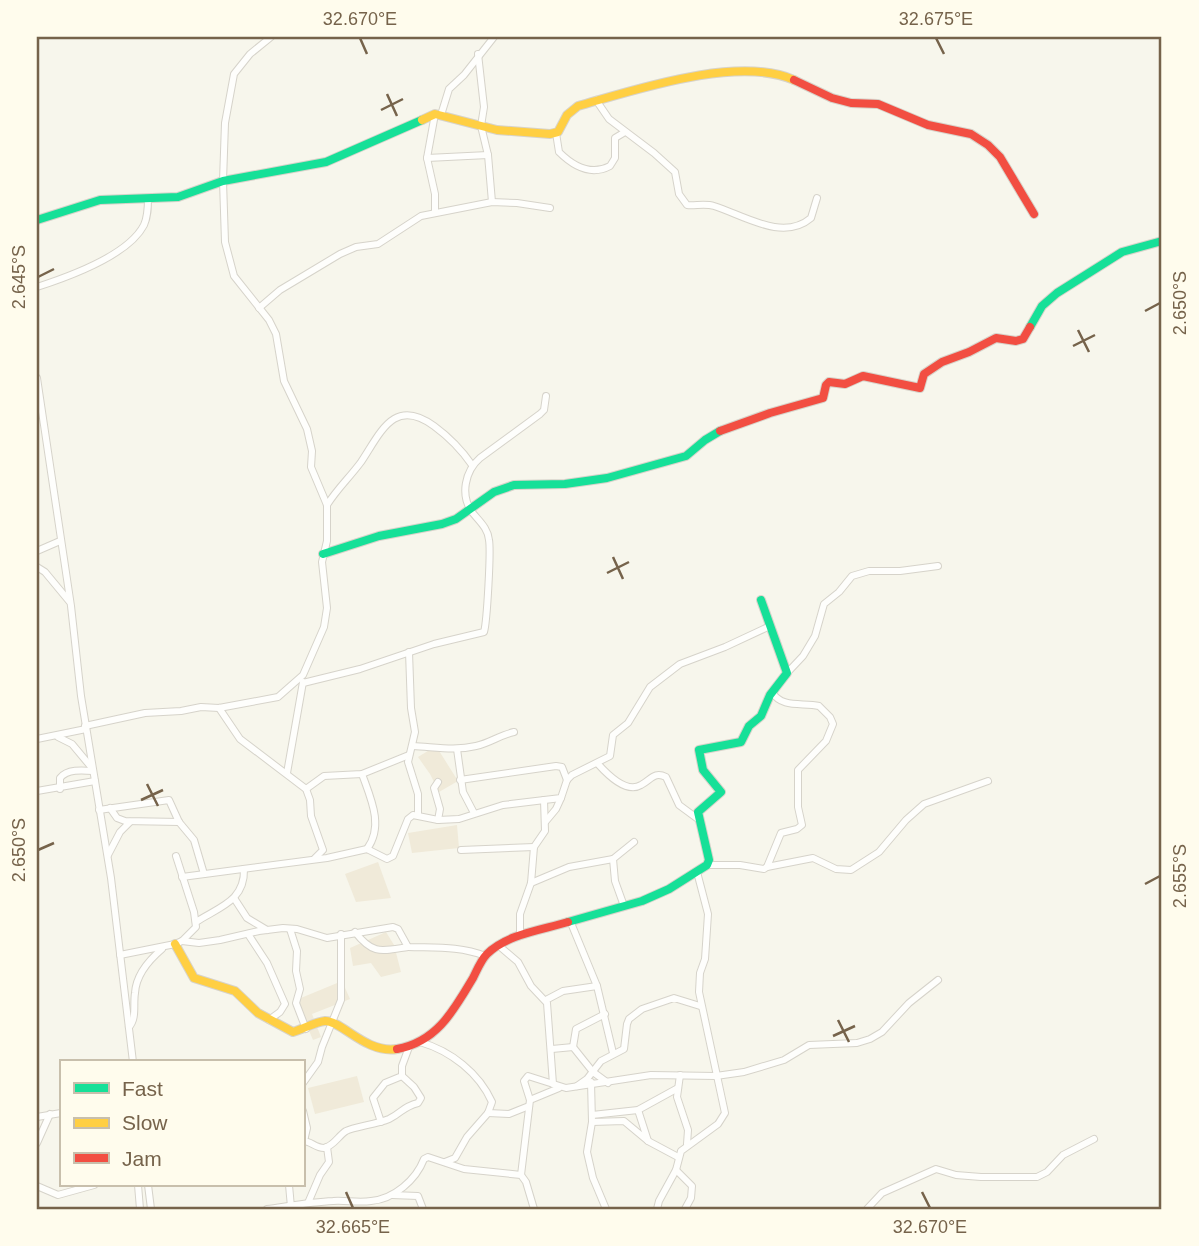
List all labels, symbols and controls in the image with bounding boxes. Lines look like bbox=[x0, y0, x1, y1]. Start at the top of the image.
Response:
text: 32.670°E bbox=[323, 9, 397, 29]
text: 32.675°E bbox=[899, 9, 973, 29]
text: 2.645°S bbox=[9, 245, 29, 309]
text: 2.650°S bbox=[1170, 271, 1190, 335]
text: 2.650°S bbox=[9, 818, 29, 882]
text: 2.655°S bbox=[1170, 844, 1190, 908]
legend bbox=[60, 1060, 304, 1186]
text: Fast bbox=[122, 1077, 163, 1100]
text: Slow bbox=[122, 1111, 168, 1134]
text: Jam bbox=[122, 1147, 162, 1170]
text: 32.665°E bbox=[316, 1217, 390, 1237]
text: 32.670°E bbox=[893, 1217, 967, 1237]

